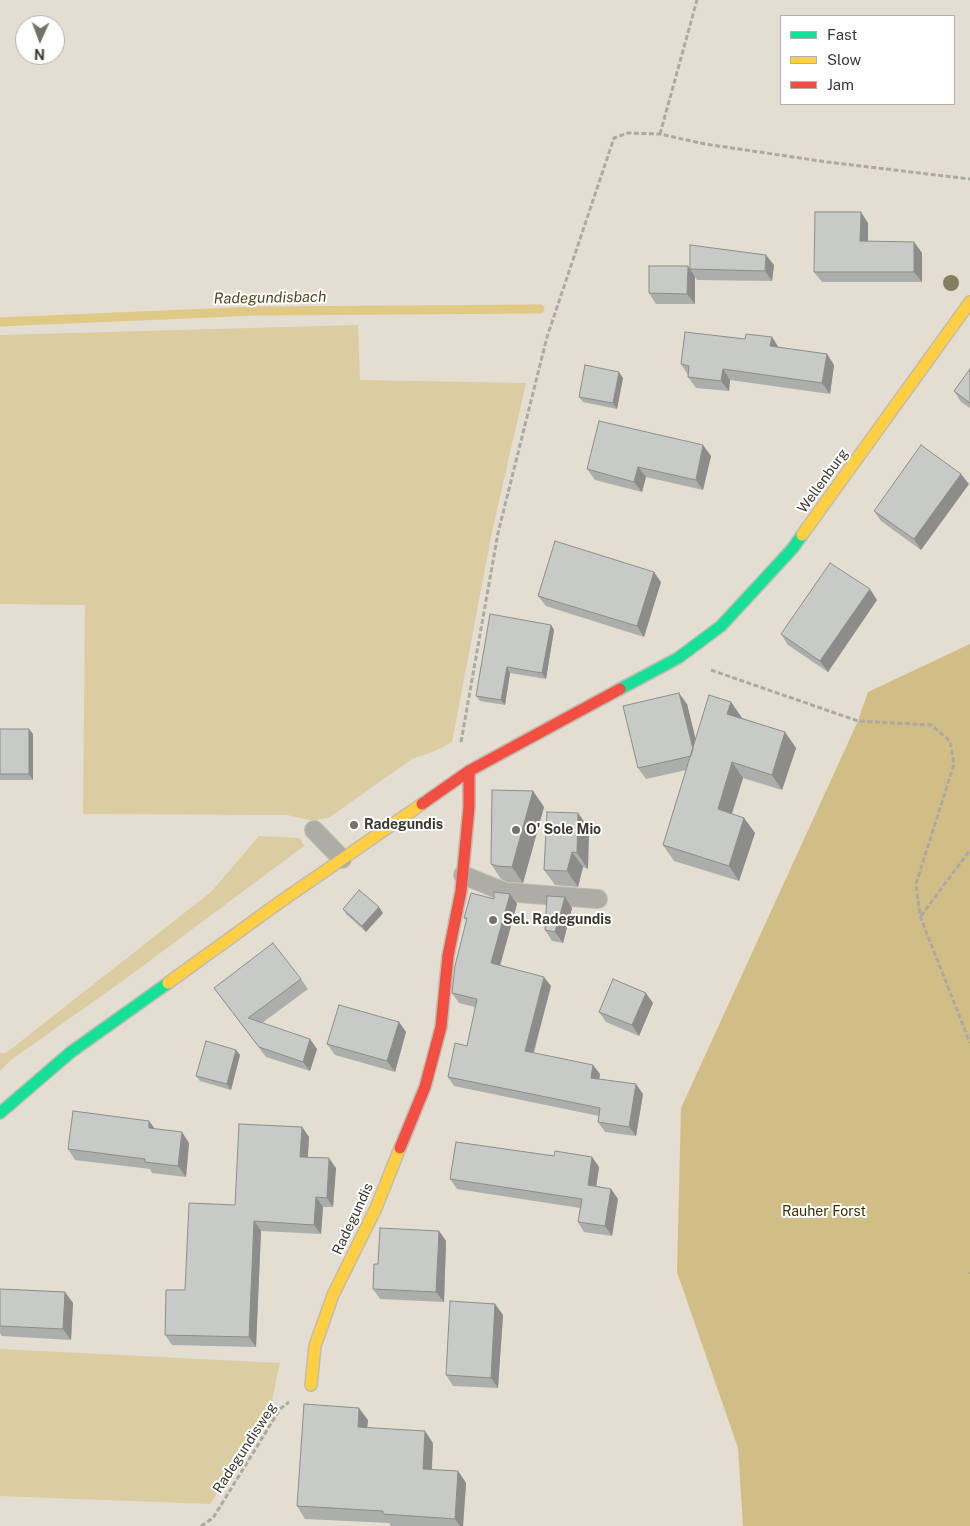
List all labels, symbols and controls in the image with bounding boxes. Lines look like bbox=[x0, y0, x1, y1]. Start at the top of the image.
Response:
north arrow bbox=[15, 15, 65, 65]
legend bbox=[780, 15, 955, 105]
text: Fast bbox=[827, 26, 857, 43]
text: N bbox=[34, 46, 45, 62]
text: Slow bbox=[827, 51, 861, 68]
text: Jam bbox=[827, 76, 854, 93]
water label: Radegundisbach bbox=[214, 288, 326, 308]
street label: Wellenburg bbox=[794, 446, 852, 516]
place label: Radegundis bbox=[364, 817, 443, 833]
marker: Radegundis bbox=[348, 819, 360, 831]
place label: O' Sole Mio bbox=[526, 822, 601, 838]
marker: O' Sole Mio bbox=[510, 824, 522, 836]
place label: Sel. Radegundis bbox=[503, 912, 611, 928]
marker: Sel. Radegundis bbox=[487, 914, 499, 926]
street label: Radegundis bbox=[329, 1181, 377, 1257]
park label: Rauher Forst bbox=[782, 1204, 866, 1220]
street label: Radegundisweg bbox=[210, 1400, 280, 1496]

